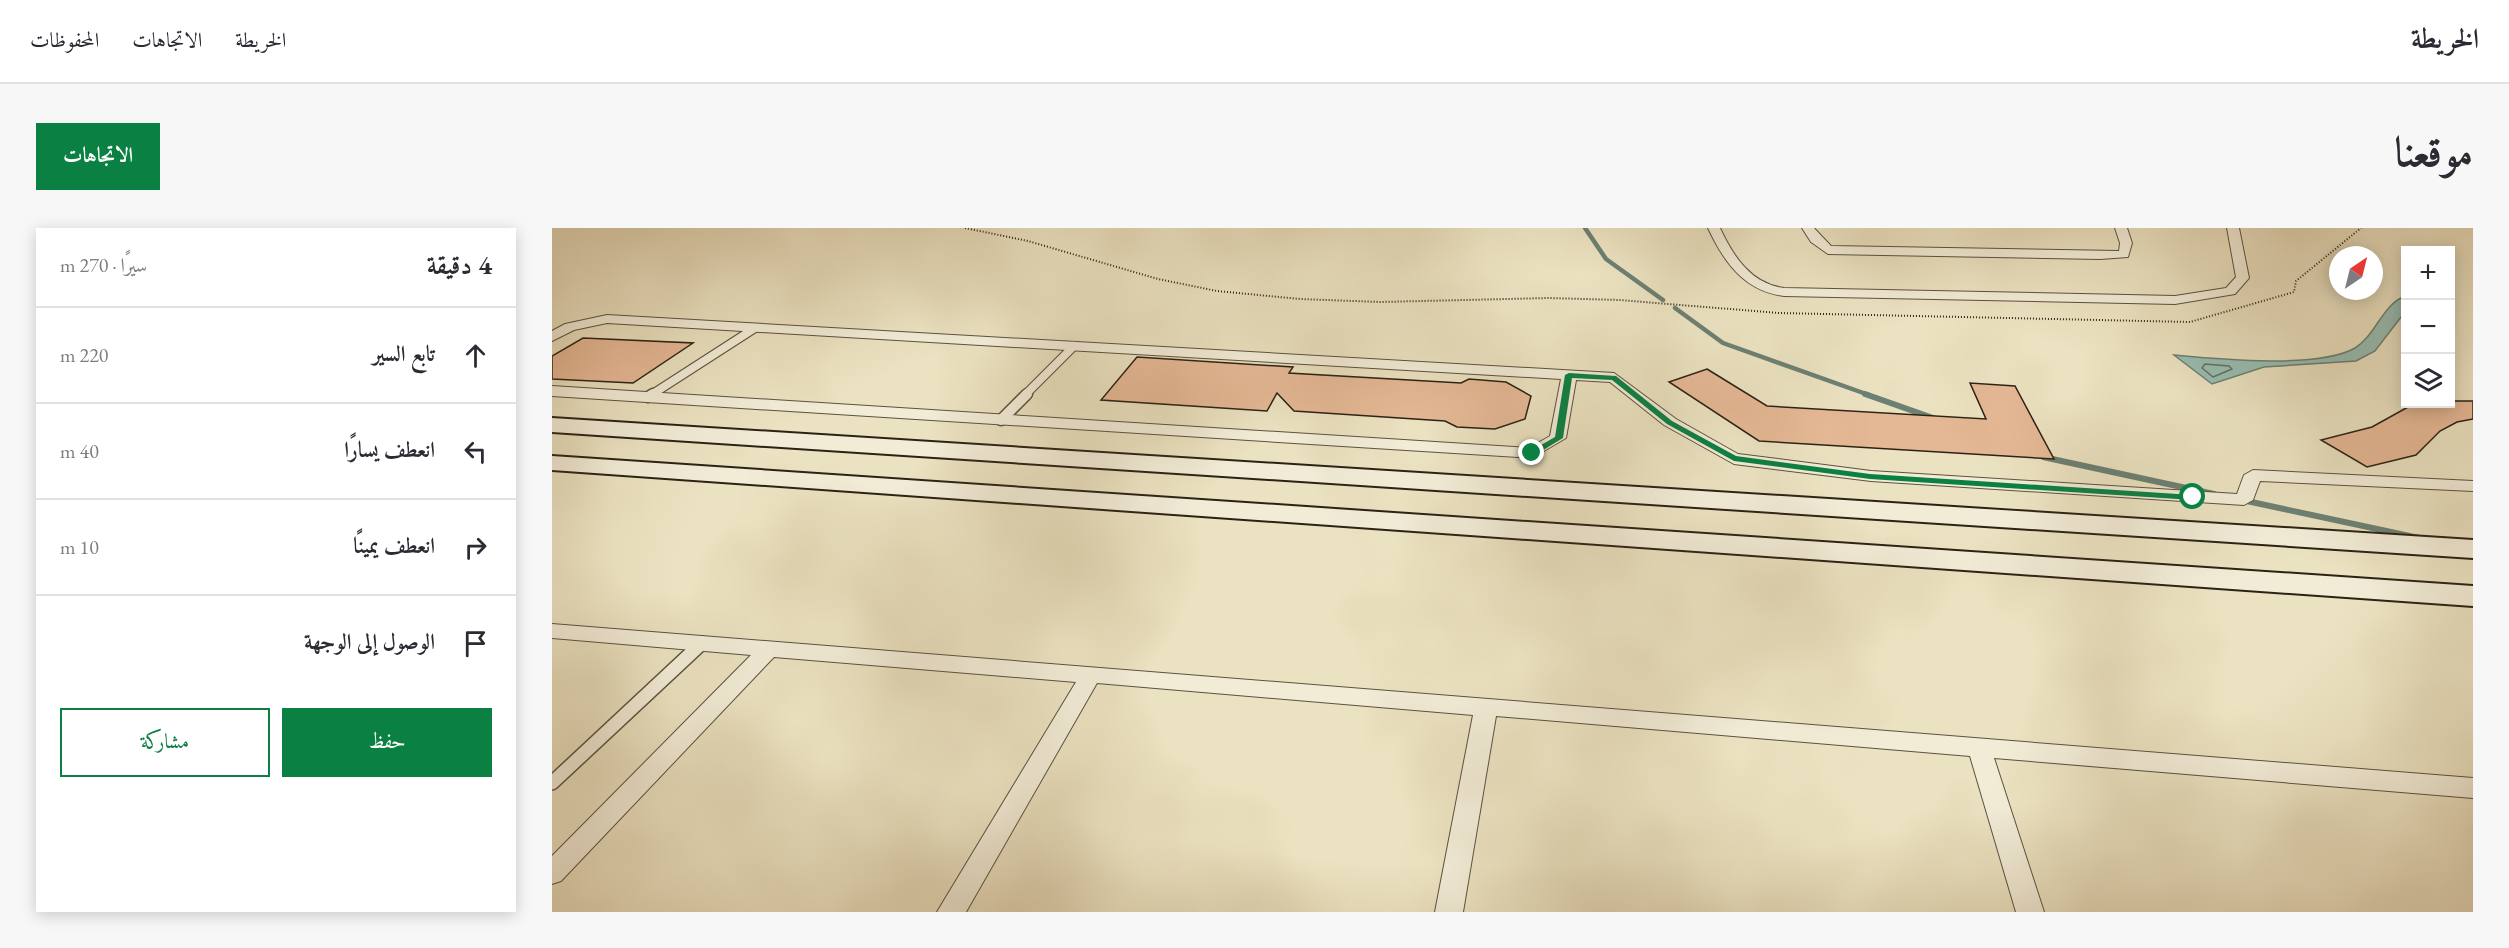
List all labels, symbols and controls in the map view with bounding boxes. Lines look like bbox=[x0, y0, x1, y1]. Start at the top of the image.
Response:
text: الخريطة bbox=[2411, 20, 2479, 56]
text: المحفوظات bbox=[30, 26, 99, 53]
text: الاتجاهات bbox=[132, 26, 202, 53]
text: الخريطة bbox=[235, 26, 286, 53]
button: الاتجاهات bbox=[36, 123, 160, 190]
text: موقعنا bbox=[2395, 124, 2473, 179]
north arrow bbox=[2329, 246, 2383, 300]
map controls bbox=[2401, 246, 2455, 408]
button: + bbox=[2401, 246, 2455, 300]
text: 4 دقيقة bbox=[427, 248, 492, 282]
text: سيرًا · 270 m bbox=[60, 252, 147, 278]
button: − bbox=[2401, 300, 2455, 354]
text: تابع السير bbox=[372, 339, 435, 368]
icon: ahead bbox=[459, 339, 492, 372]
text: 220 m bbox=[60, 342, 108, 368]
button: layers bbox=[2401, 354, 2455, 408]
text: انعطف يسارًا bbox=[344, 435, 435, 464]
icon: left bbox=[459, 435, 492, 468]
text: 40 m bbox=[60, 438, 99, 464]
route end bbox=[1518, 439, 1544, 465]
route start bbox=[2179, 483, 2205, 509]
text: انعطف يمينًا bbox=[353, 531, 435, 560]
icon: right bbox=[459, 531, 492, 564]
text: 10 m bbox=[60, 534, 99, 560]
text: الوصول إلى الوجهة bbox=[304, 627, 435, 656]
icon: arrive bbox=[459, 627, 492, 660]
button: مشاركة bbox=[60, 708, 270, 777]
button: حفظ bbox=[282, 708, 492, 777]

